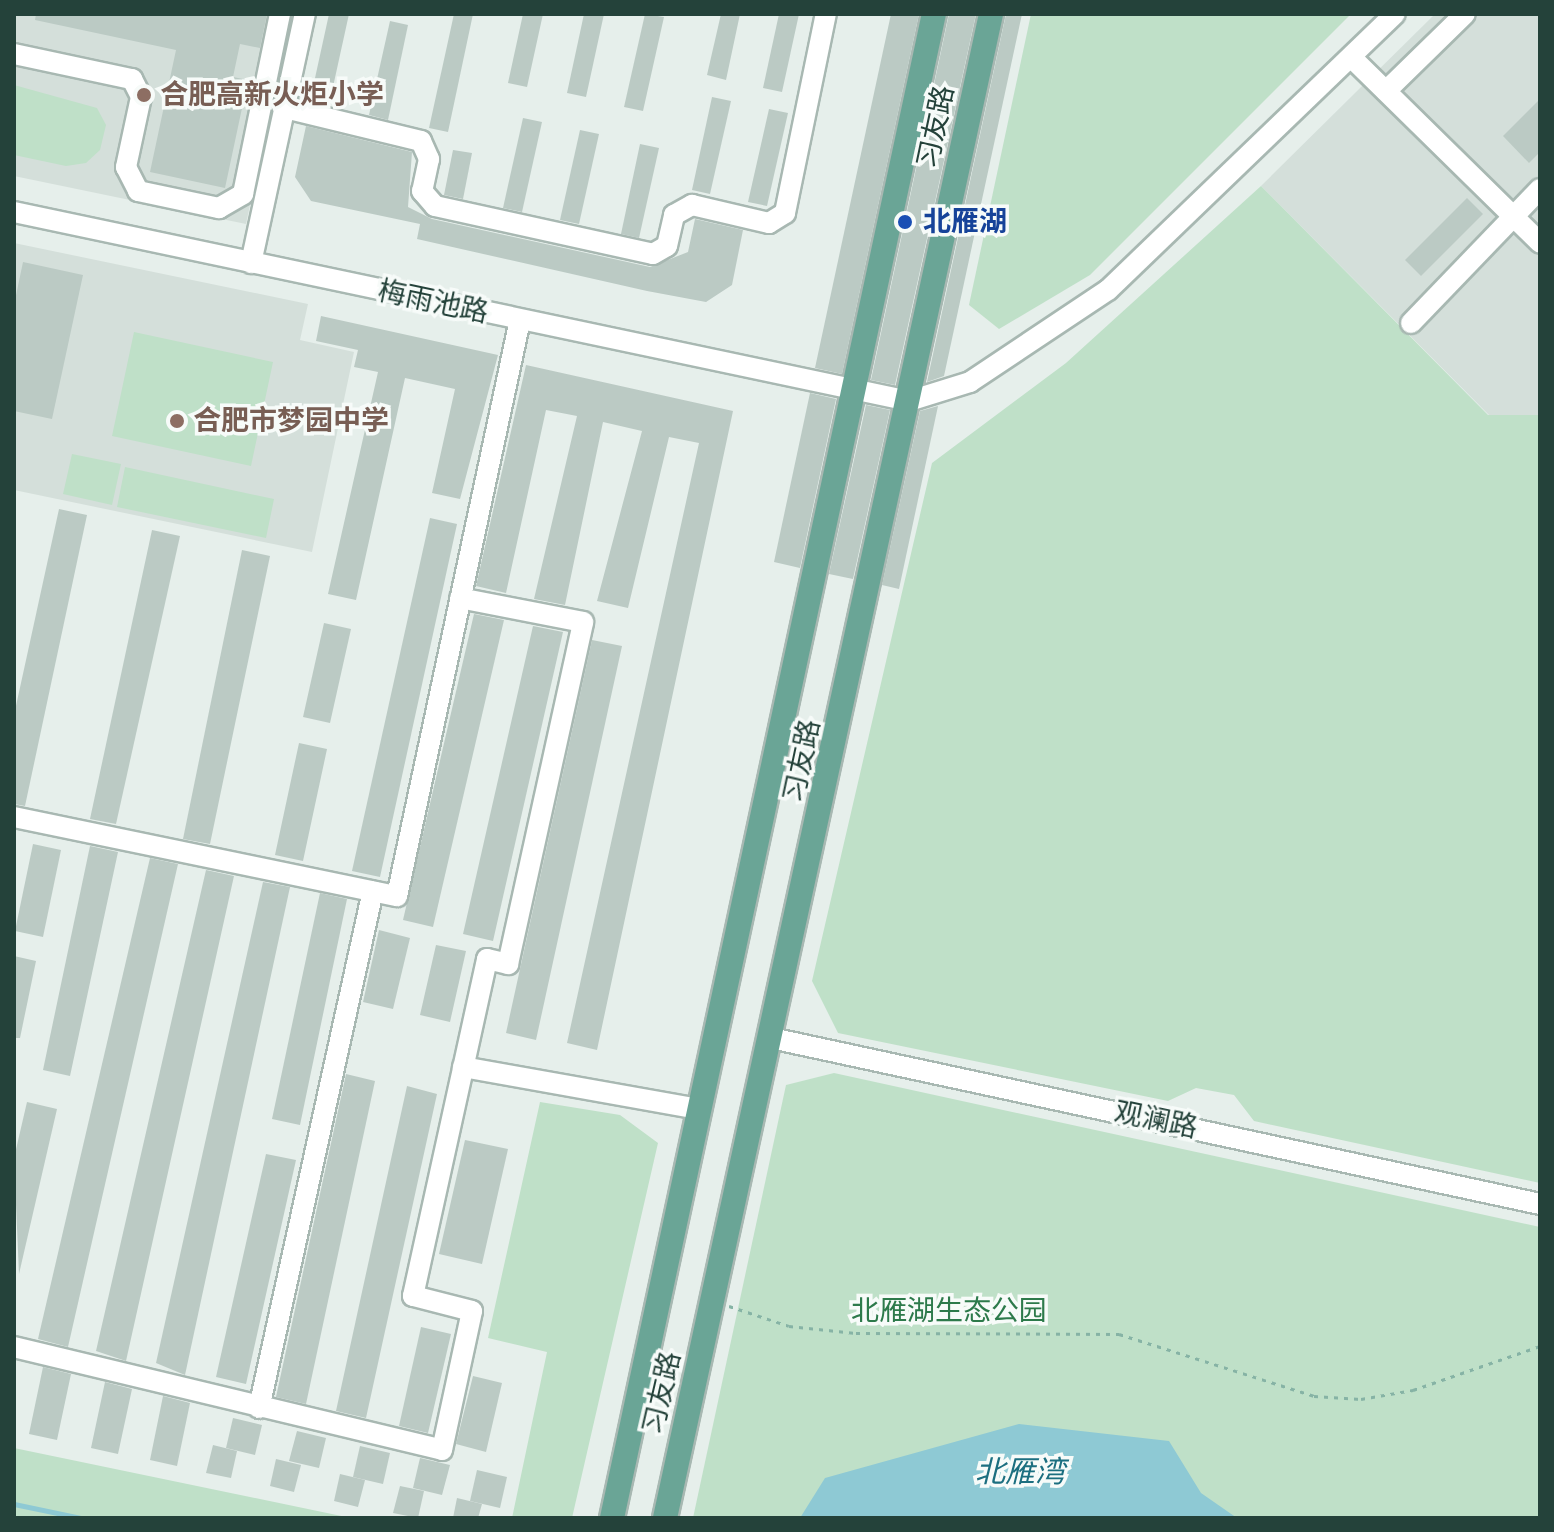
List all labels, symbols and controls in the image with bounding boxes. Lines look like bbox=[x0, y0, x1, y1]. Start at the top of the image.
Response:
place label: 合肥高新火炬小学 bbox=[160, 78, 384, 112]
street label: 习友路 bbox=[911, 82, 961, 172]
marker: 合肥高新火炬小学 bbox=[135, 86, 153, 104]
place label: 北雁湖 bbox=[923, 205, 1007, 239]
marker: 北雁湖 bbox=[894, 211, 916, 233]
street label: 梅雨池路 bbox=[375, 274, 491, 330]
place label: 合肥市梦园中学 bbox=[193, 404, 389, 438]
marker: 合肥市梦园中学 bbox=[168, 412, 186, 430]
street label: 习友路 bbox=[777, 716, 827, 806]
street label: 观澜路 bbox=[1111, 1095, 1201, 1145]
park label: 北雁湖生态公园 bbox=[851, 1294, 1047, 1328]
street label: 习友路 bbox=[636, 1348, 688, 1438]
water label: 北雁湾 bbox=[975, 1454, 1065, 1490]

